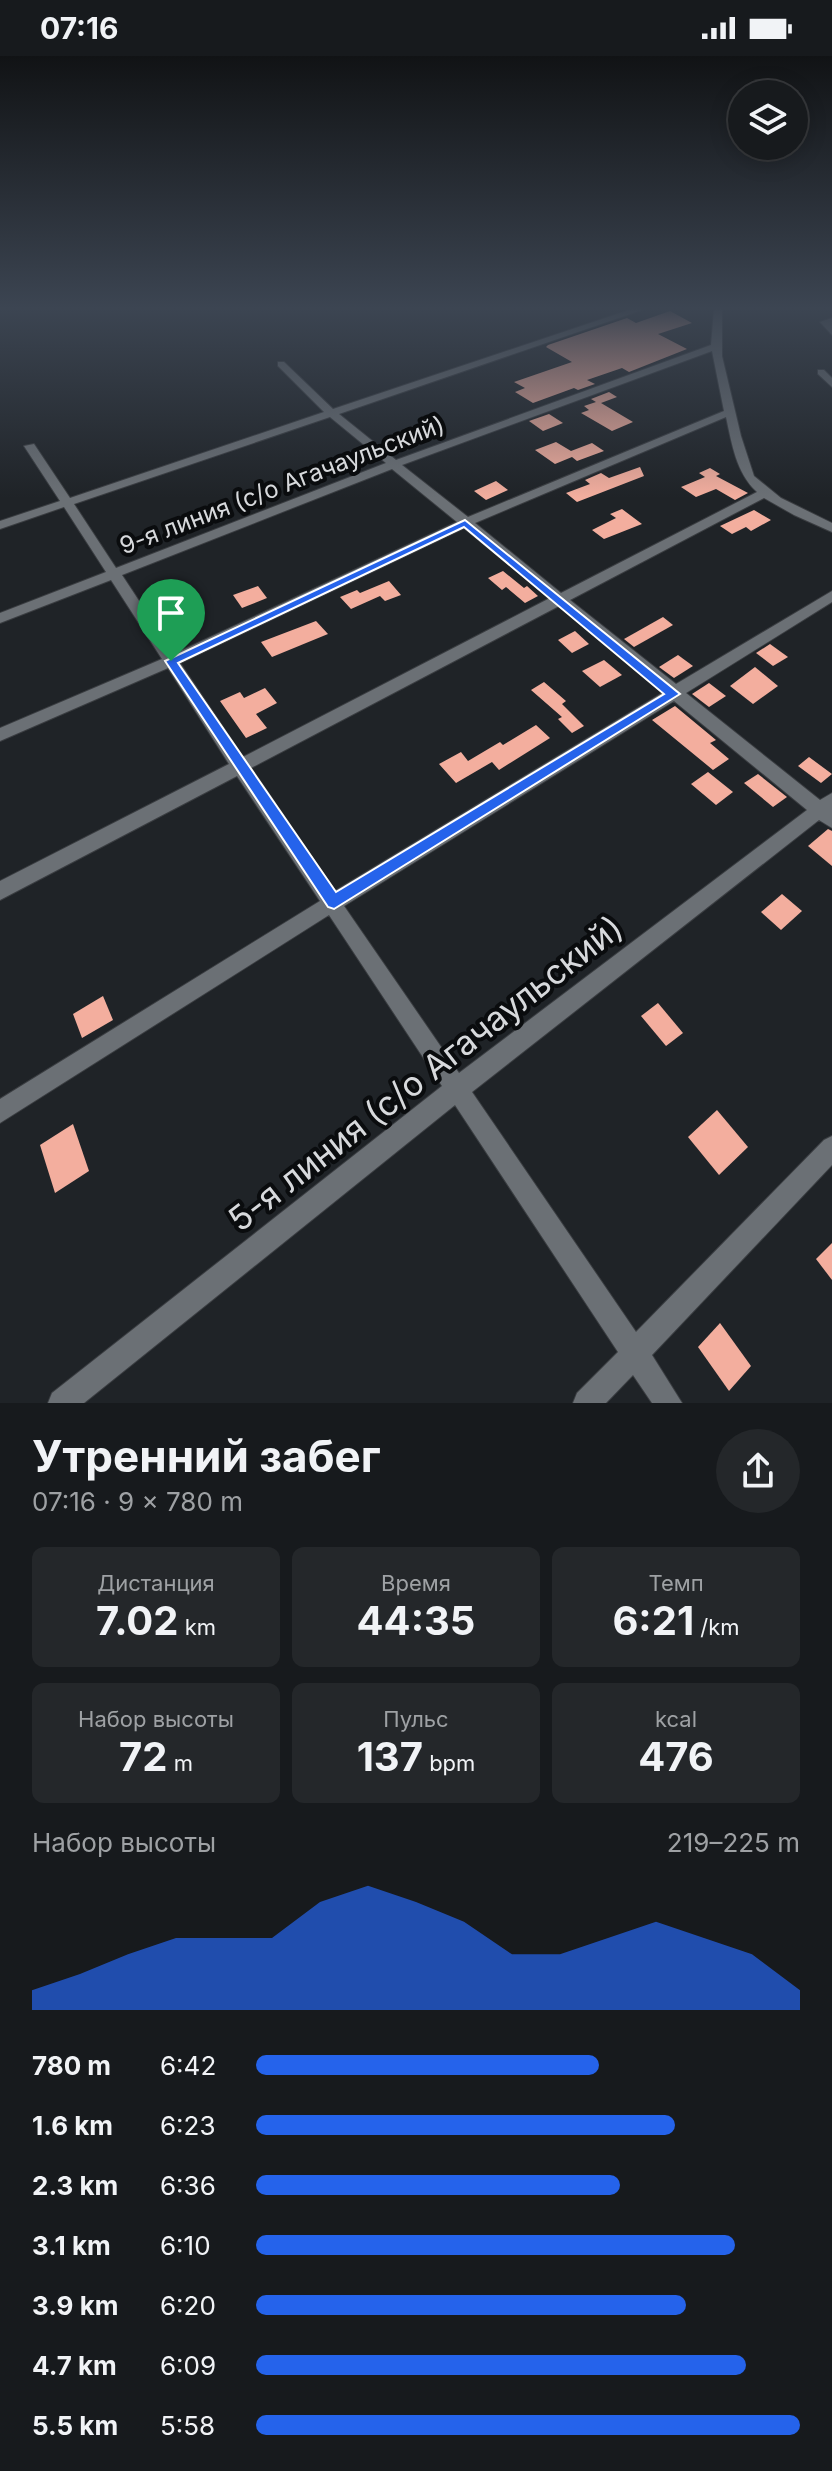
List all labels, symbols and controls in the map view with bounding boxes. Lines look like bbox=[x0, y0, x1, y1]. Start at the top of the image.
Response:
text: 07:16 bbox=[40, 10, 119, 46]
map controls bbox=[728, 80, 808, 160]
button: layers bbox=[728, 80, 808, 160]
street label: 9-я линия (с/о Агачаульский) bbox=[116, 410, 448, 560]
pin bbox=[137, 579, 205, 661]
icon: arrive bbox=[149, 591, 193, 635]
street label: 5-я линия (с/о Агачаульский) bbox=[220, 906, 630, 1240]
text: Утренний забег bbox=[32, 1429, 381, 1483]
button: share bbox=[716, 1429, 800, 1513]
text: 07:16 · 9 × 780 m bbox=[32, 1486, 243, 1517]
text: Дистанция bbox=[97, 1570, 215, 1596]
text: Время bbox=[381, 1570, 451, 1596]
text: Темп bbox=[648, 1570, 704, 1596]
text: 7.02 bbox=[96, 1596, 179, 1645]
text: 44:35 bbox=[357, 1596, 475, 1645]
text: 6:21 bbox=[612, 1596, 694, 1645]
text: km bbox=[179, 1614, 216, 1640]
text: /km bbox=[694, 1614, 740, 1640]
text: Набор высоты bbox=[78, 1706, 234, 1732]
text: Пульс bbox=[383, 1706, 449, 1732]
text: kcal bbox=[655, 1706, 697, 1732]
text: 72 bbox=[119, 1732, 168, 1781]
text: 137 bbox=[357, 1732, 423, 1781]
text: 476 bbox=[638, 1732, 714, 1781]
text: m bbox=[168, 1750, 193, 1776]
text: bpm bbox=[423, 1750, 475, 1776]
text: Набор высоты bbox=[32, 1827, 216, 1858]
text: 219–225 m bbox=[667, 1827, 800, 1858]
text: 780 m bbox=[32, 2050, 111, 2081]
text: 6:42 bbox=[160, 2050, 216, 2081]
text: 1.6 km bbox=[32, 2110, 113, 2141]
text: 6:23 bbox=[160, 2110, 216, 2141]
text: 2.3 km bbox=[32, 2170, 118, 2201]
text: 6:36 bbox=[160, 2170, 216, 2201]
text: 3.1 km bbox=[32, 2230, 111, 2261]
text: 6:10 bbox=[160, 2230, 211, 2261]
text: 3.9 km bbox=[32, 2290, 118, 2321]
text: 6:20 bbox=[160, 2290, 216, 2321]
text: 4.7 km bbox=[32, 2350, 117, 2381]
text: 6:09 bbox=[160, 2350, 216, 2381]
text: 5.5 km bbox=[32, 2410, 118, 2441]
text: 5:58 bbox=[160, 2410, 215, 2441]

